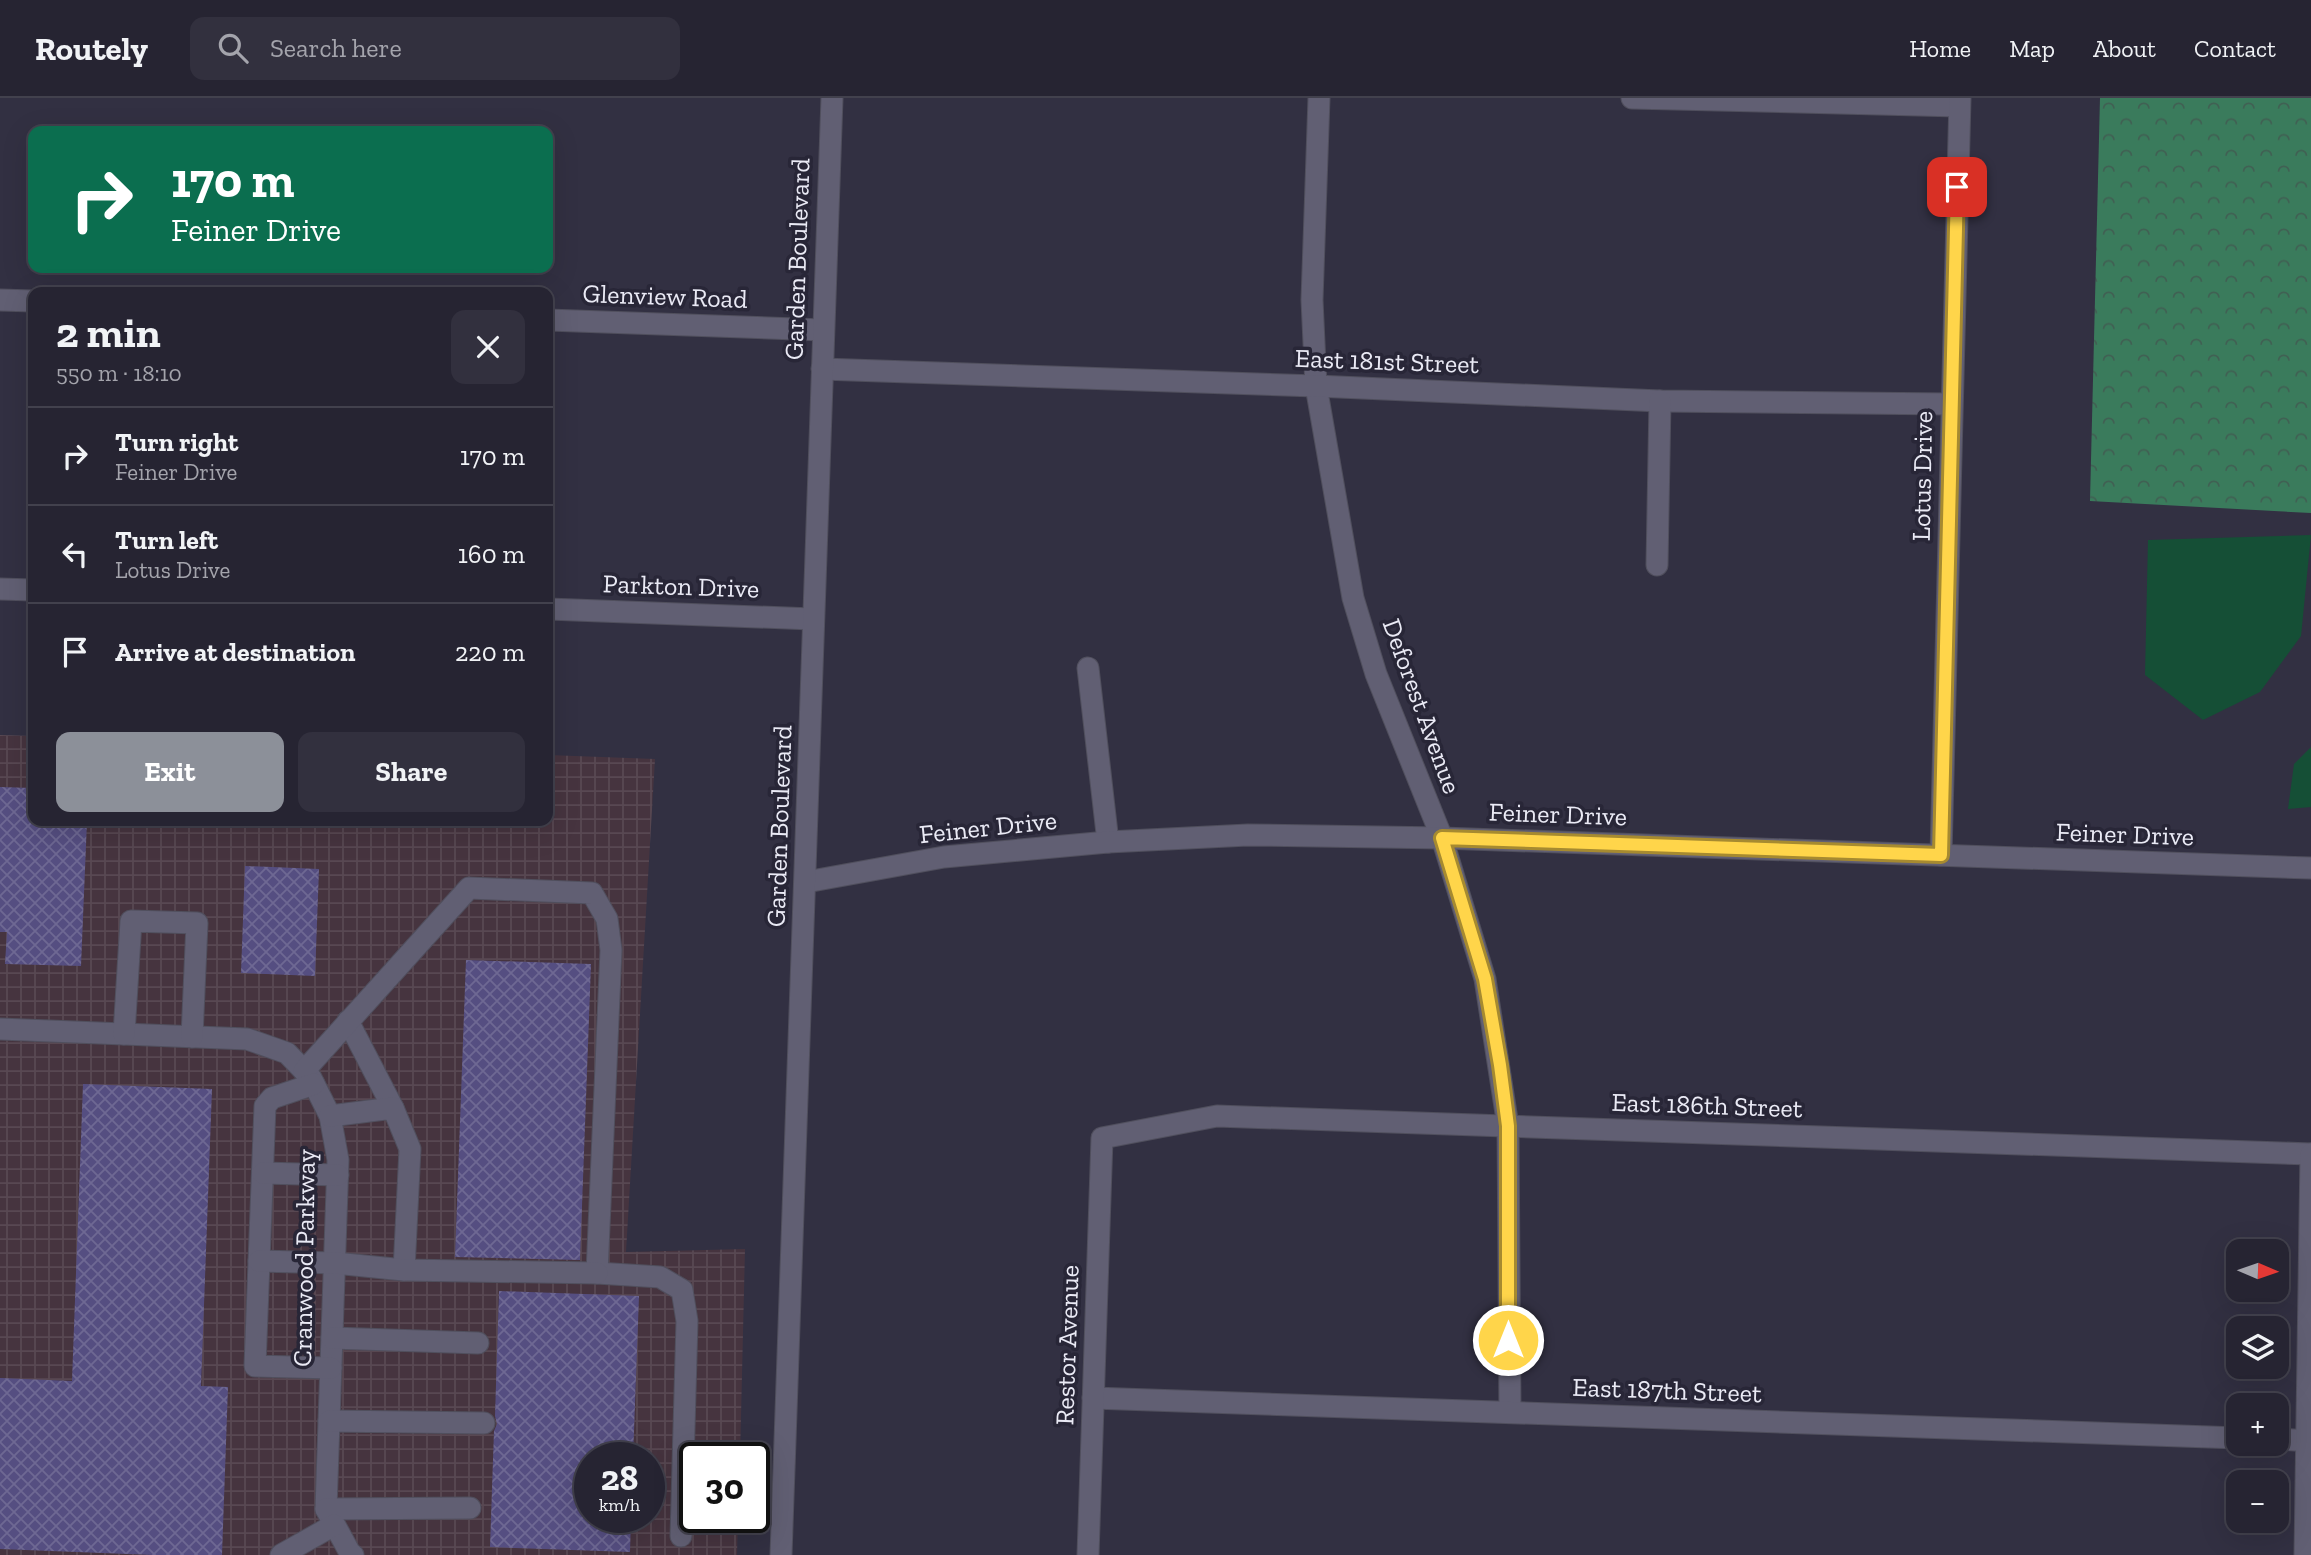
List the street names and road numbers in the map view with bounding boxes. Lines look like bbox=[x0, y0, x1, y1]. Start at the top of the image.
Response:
street label: Garden Boulevard bbox=[777, 157, 817, 361]
street label: Glenview Road bbox=[582, 277, 748, 315]
street label: East 181st Street bbox=[1294, 342, 1480, 380]
street label: Lotus Drive bbox=[1905, 411, 1939, 541]
street label: Parkton Drive bbox=[602, 567, 760, 605]
street label: Deforest Avenue bbox=[1376, 614, 1468, 798]
street label: Garden Boulevard bbox=[759, 724, 799, 928]
street label: Feiner Drive bbox=[1488, 796, 1628, 832]
street label: Feiner Drive bbox=[918, 804, 1058, 850]
street label: Feiner Drive bbox=[2055, 816, 2195, 852]
street label: East 186th Street bbox=[1611, 1086, 1803, 1124]
street label: Cranwood Parkway bbox=[286, 1148, 322, 1367]
street label: Restor Avenue bbox=[1048, 1264, 1086, 1426]
street label: East 187th Street bbox=[1572, 1371, 1763, 1409]

